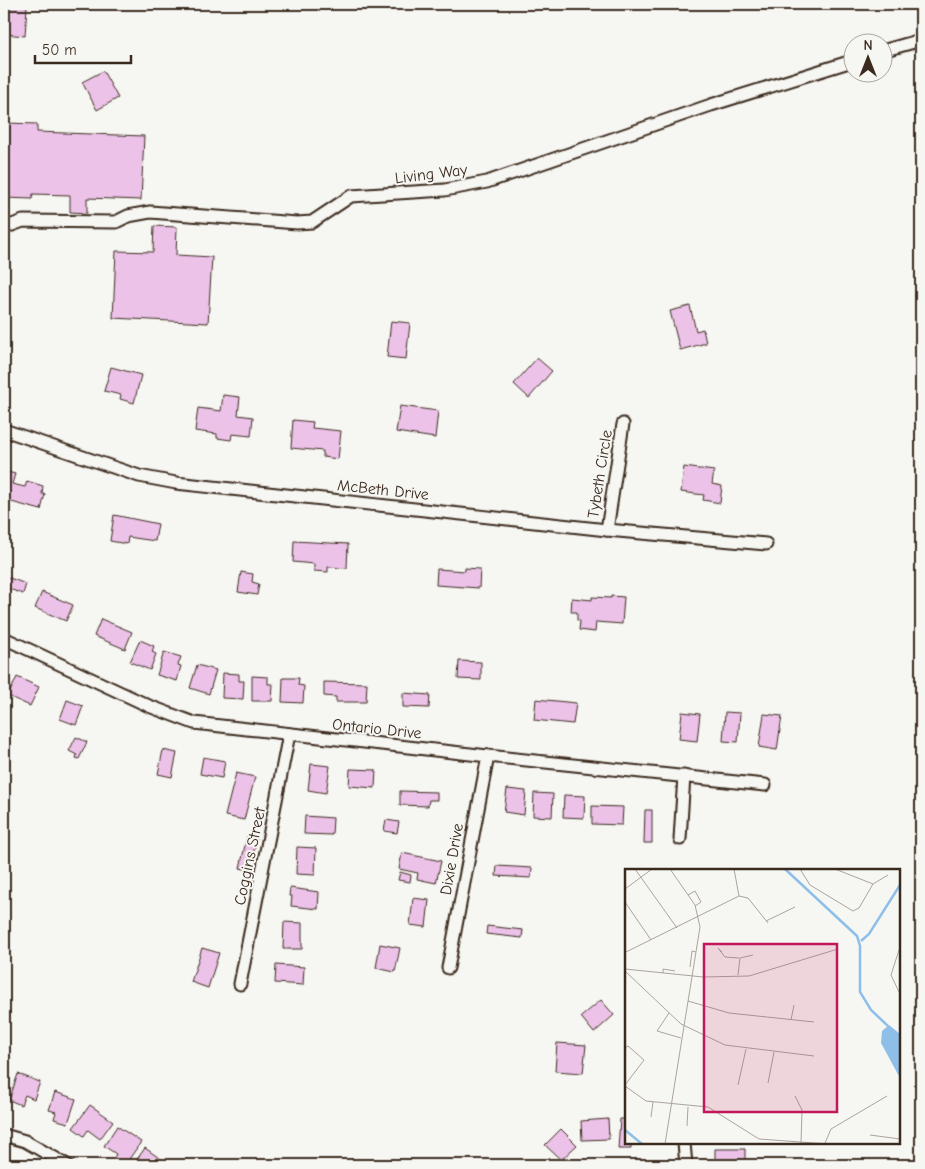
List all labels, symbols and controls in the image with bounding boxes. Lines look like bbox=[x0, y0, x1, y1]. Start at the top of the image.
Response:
scale bar bbox=[35, 32, 131, 64]
north arrow bbox=[842, 32, 892, 82]
text: N bbox=[863, 37, 873, 54]
text: 50 m bbox=[42, 41, 77, 59]
street label: Living Way bbox=[394, 161, 469, 187]
street label: Tybeth Circle bbox=[584, 429, 616, 520]
street label: McBeth Drive bbox=[336, 476, 430, 504]
street label: Ontario Drive bbox=[331, 715, 422, 743]
street label: Coggins Street bbox=[231, 805, 269, 907]
street label: Dixie Drive bbox=[437, 822, 467, 897]
inset map bbox=[625, 869, 900, 1144]

